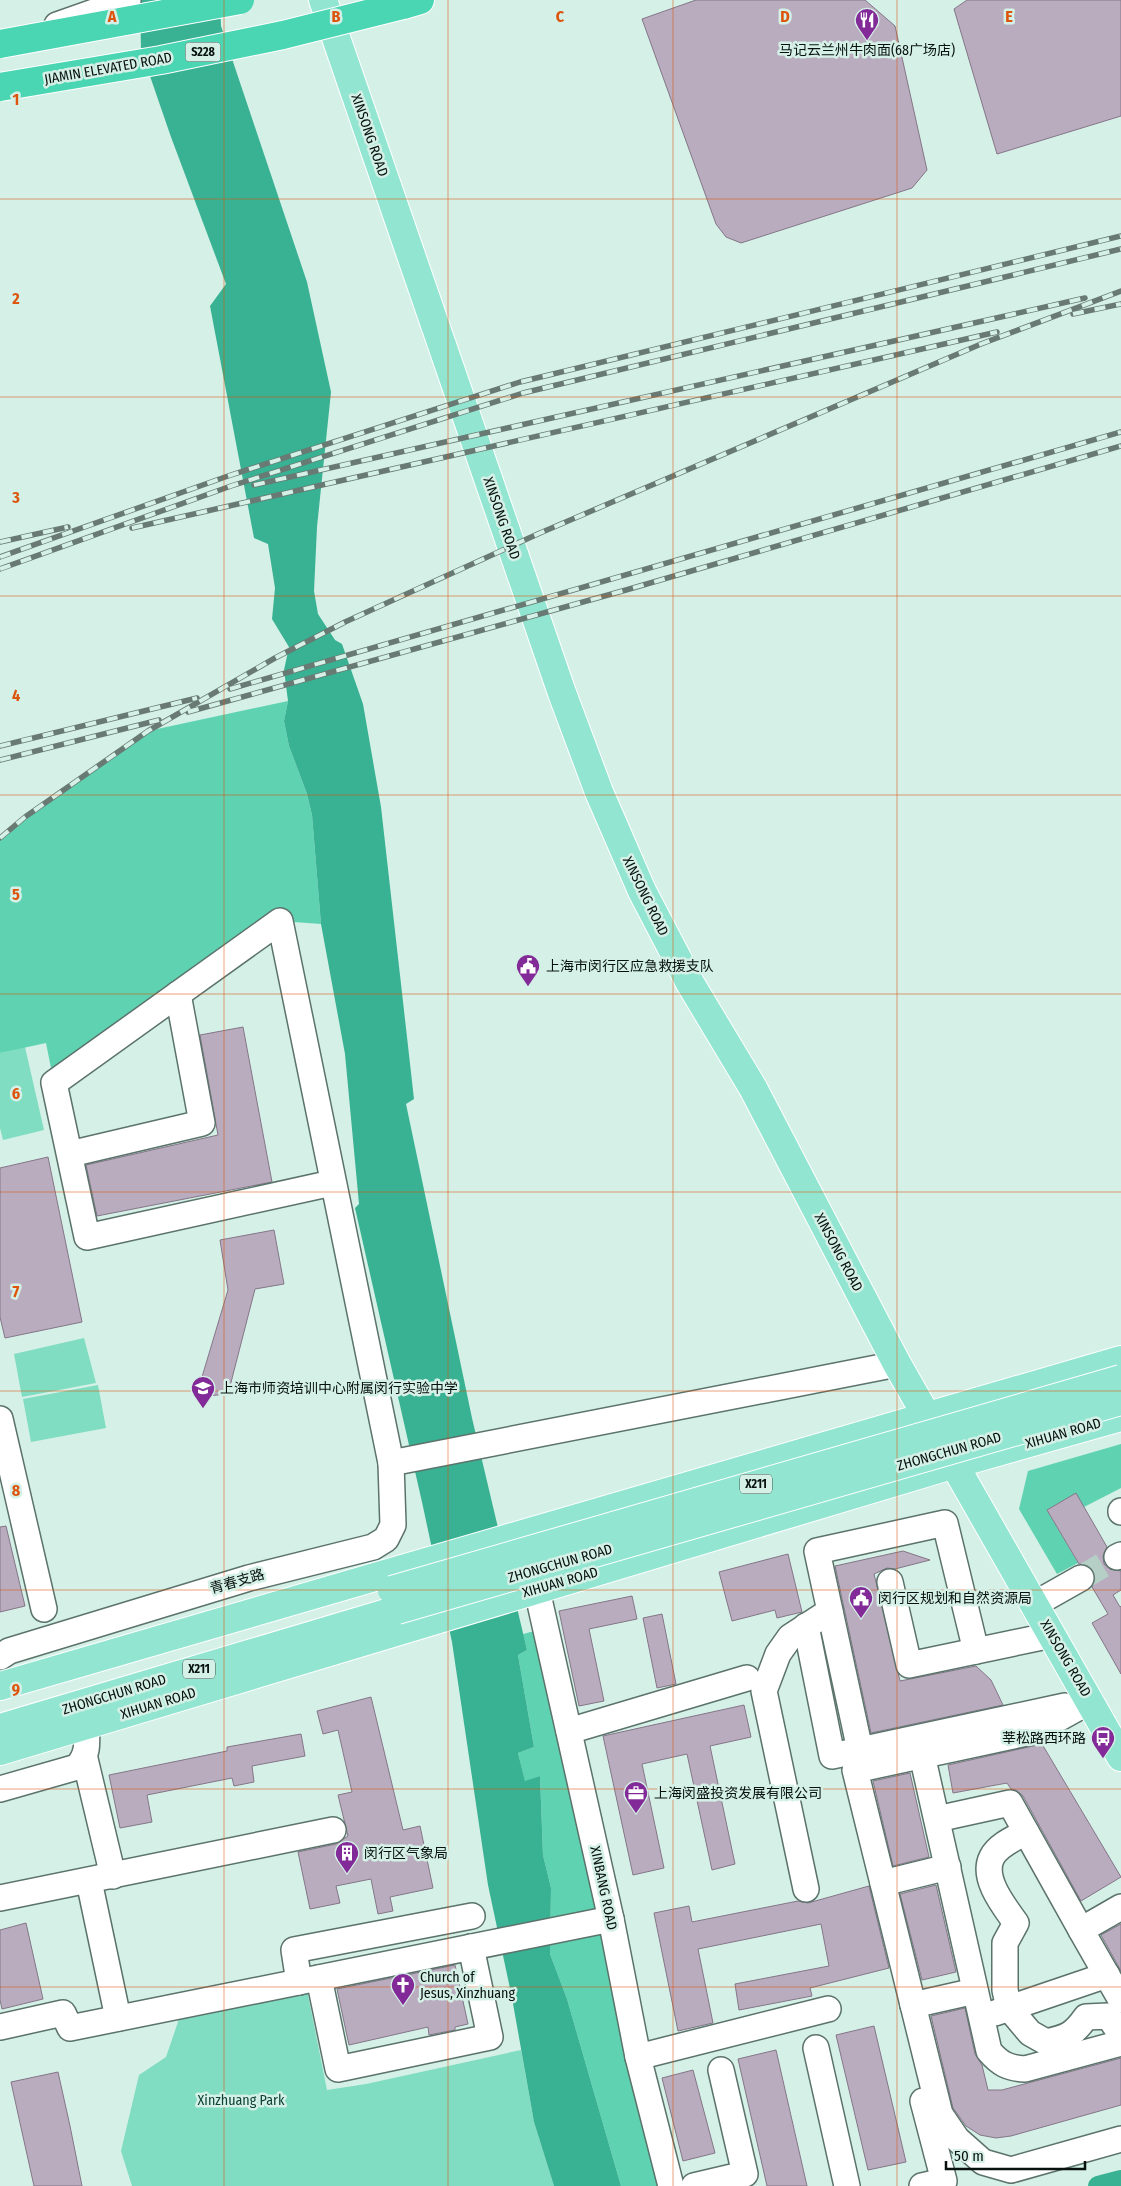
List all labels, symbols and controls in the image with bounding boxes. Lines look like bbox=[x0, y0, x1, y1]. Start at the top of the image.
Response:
text: A bbox=[107, 7, 117, 26]
text: B bbox=[332, 7, 341, 26]
text: C bbox=[556, 7, 565, 26]
text: D bbox=[780, 7, 790, 26]
restaurant icon: 马记云兰州牛肉面(68广场店) bbox=[854, 7, 880, 41]
text: E bbox=[1005, 7, 1013, 26]
road number: S228 bbox=[186, 42, 220, 62]
place label: 马记云兰州牛肉面(68广场店) bbox=[779, 42, 955, 59]
street label: JIAMIN ELEVATED ROAD bbox=[43, 49, 173, 88]
text: 1 bbox=[13, 90, 19, 109]
street label: XINSONG ROAD bbox=[347, 92, 392, 179]
text: 2 bbox=[11, 289, 20, 308]
street label: XINSONG ROAD bbox=[479, 475, 524, 562]
text: 3 bbox=[11, 488, 20, 507]
text: 4 bbox=[12, 686, 20, 705]
street label: XINSONG ROAD bbox=[619, 854, 672, 939]
text: 5 bbox=[12, 885, 20, 904]
public building icon: 上海市闵行区应急救援支队 bbox=[515, 953, 541, 987]
place label: 上海市闵行区应急救援支队 bbox=[546, 958, 714, 975]
text: 6 bbox=[12, 1084, 20, 1103]
street label: XINSONG ROAD bbox=[811, 1210, 866, 1294]
text: 7 bbox=[13, 1282, 20, 1301]
school or university icon: 上海市师资培训中心附属闵行实验中学 bbox=[190, 1375, 216, 1409]
place label: 上海市师资培训中心附属闵行实验中学 bbox=[220, 1380, 458, 1397]
street label: XIHUAN ROAD bbox=[1023, 1415, 1103, 1452]
street label: ZHONGCHUN ROAD bbox=[895, 1428, 1003, 1474]
road number: X211 bbox=[740, 1475, 772, 1494]
text: 8 bbox=[12, 1481, 21, 1500]
street label: ZHONGCHUN ROAD bbox=[506, 1540, 614, 1586]
street label: XIHUAN ROAD bbox=[520, 1564, 600, 1601]
street label: 青春支路 bbox=[208, 1566, 266, 1597]
public building icon: 闵行区规划和自然资源局 bbox=[848, 1585, 874, 1619]
place label: 闵行区规划和自然资源局 bbox=[878, 1590, 1032, 1607]
street label: XINSONG ROAD bbox=[1037, 1617, 1094, 1700]
road number: X211 bbox=[183, 1660, 215, 1678]
street label: ZHONGCHUN ROAD bbox=[60, 1671, 168, 1718]
text: 9 bbox=[12, 1680, 20, 1699]
street label: XIHUAN ROAD bbox=[118, 1684, 198, 1723]
bus stop icon: 莘松路西环路 bbox=[1090, 1725, 1116, 1759]
place label: 莘松路西环路 bbox=[1002, 1730, 1086, 1747]
office icon: 上海闵盛投资发展有限公司 bbox=[623, 1780, 649, 1814]
place label: 上海闵盛投资发展有限公司 bbox=[654, 1785, 822, 1802]
building icon: 闵行区气象局 bbox=[334, 1840, 360, 1874]
place label: 闵行区气象局 bbox=[364, 1845, 448, 1862]
street label: XINBANG ROAD bbox=[586, 1845, 621, 1932]
place label: Church of Jesus, Xinzhuang bbox=[420, 1969, 515, 2002]
church icon: Church of Jesus, Xinzhuang bbox=[390, 1972, 416, 2006]
park label: Xinzhuang Park bbox=[198, 2092, 285, 2109]
scale bar bbox=[946, 2138, 1085, 2170]
text: 50 m bbox=[954, 2147, 984, 2165]

